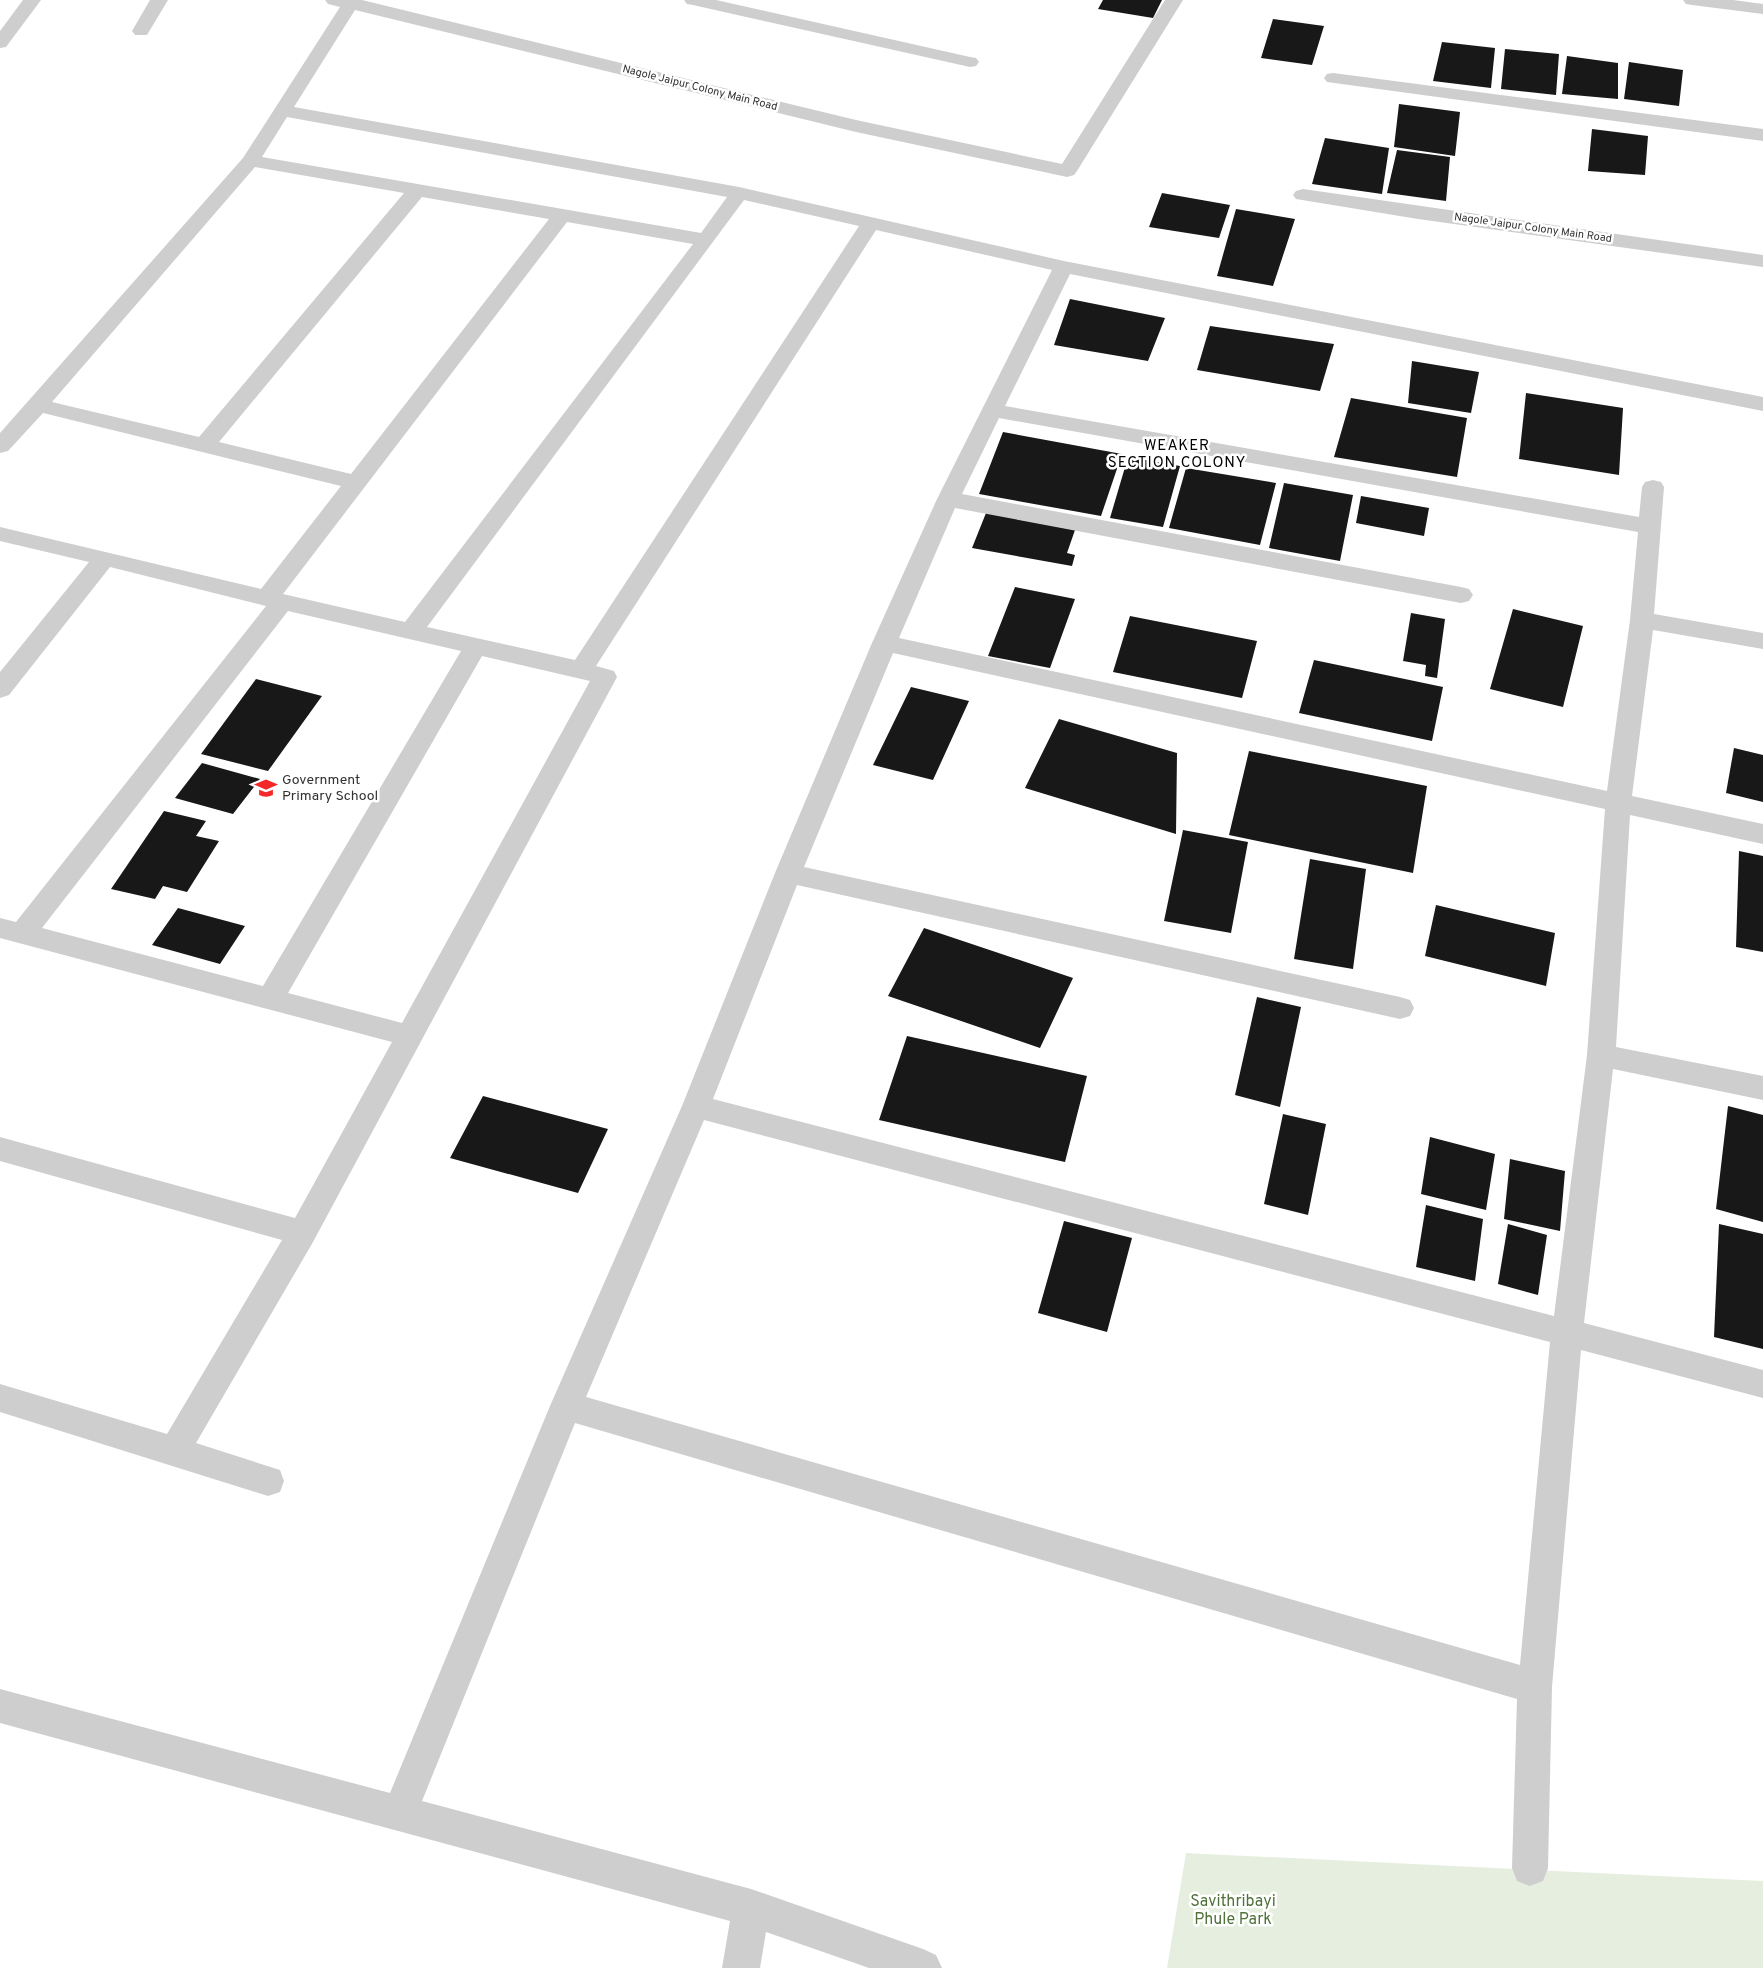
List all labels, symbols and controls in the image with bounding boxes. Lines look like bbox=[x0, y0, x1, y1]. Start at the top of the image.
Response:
street label: Nagole Jaipur Colony Main Road bbox=[621, 62, 779, 114]
street label: Nagole Jaipur Colony Main Road bbox=[1453, 210, 1613, 246]
district label: WEAKER SECTION COLONY bbox=[1108, 437, 1246, 473]
place label: Government Primary School bbox=[282, 772, 378, 805]
school or university icon: Government Primary School bbox=[253, 775, 279, 801]
park label: Savithribayi Phule Park bbox=[1190, 1892, 1276, 1930]

